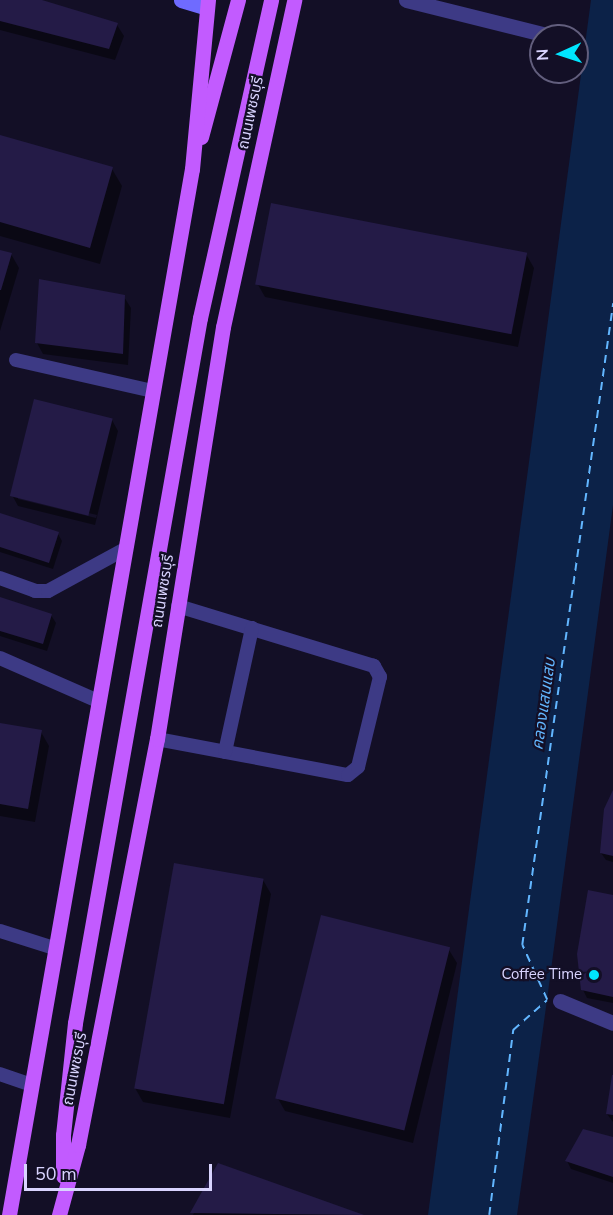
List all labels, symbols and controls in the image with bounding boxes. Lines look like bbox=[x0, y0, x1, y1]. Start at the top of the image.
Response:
north arrow bbox=[529, 24, 589, 84]
text: N bbox=[532, 48, 554, 61]
street label: ถนนเพชรบุรี bbox=[235, 75, 267, 151]
street label: ถนนเพชรบุรี bbox=[148, 553, 178, 629]
water label: คลองแสนแสบ bbox=[528, 657, 560, 751]
place label: Coffee Time bbox=[501, 966, 582, 984]
marker: Coffee Time bbox=[587, 968, 601, 982]
street label: ถนนเพชรบุรี bbox=[59, 1031, 91, 1107]
scale bar bbox=[27, 1152, 214, 1190]
text: 50 m bbox=[35, 1162, 77, 1186]

